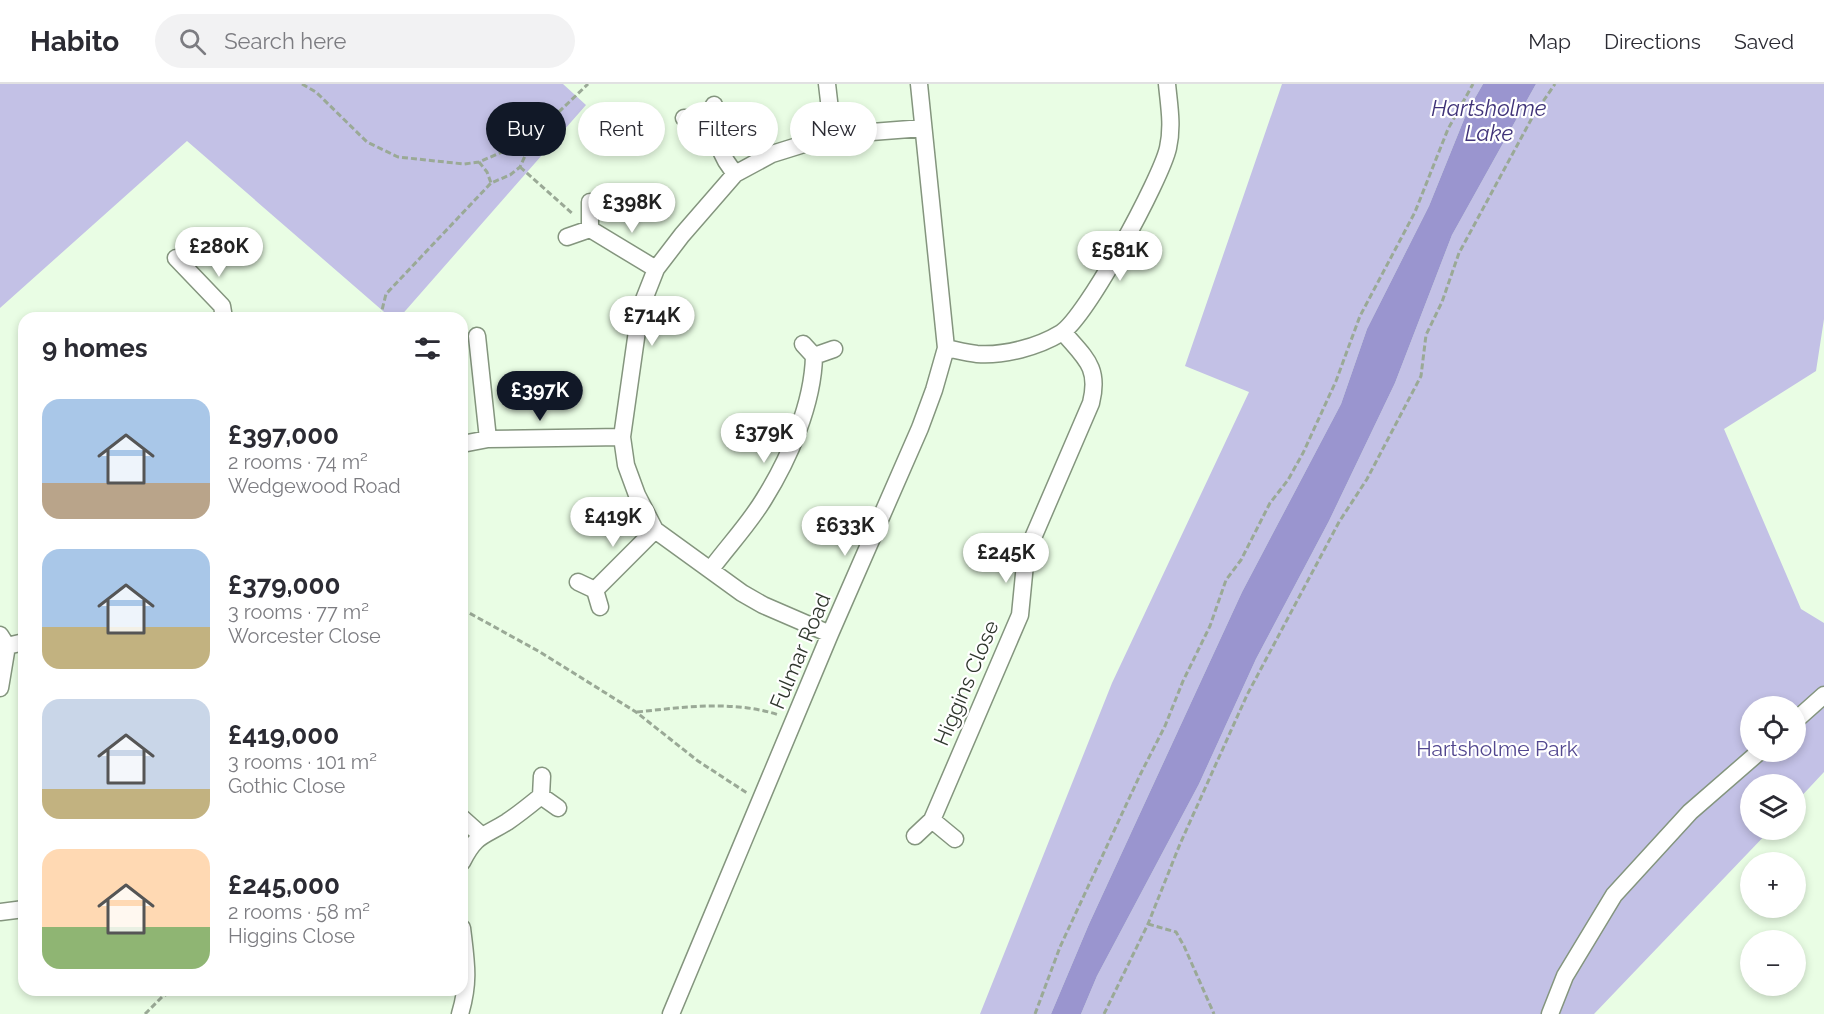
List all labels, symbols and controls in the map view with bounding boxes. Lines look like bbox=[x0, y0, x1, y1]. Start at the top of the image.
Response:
search box bbox=[155, 14, 575, 68]
text: Habito bbox=[30, 25, 119, 58]
icon: search bbox=[176, 25, 209, 58]
text: Search here bbox=[224, 28, 346, 54]
text: Map bbox=[1528, 29, 1571, 54]
text: Directions bbox=[1604, 29, 1701, 54]
text: Saved bbox=[1734, 29, 1794, 54]
water label: Hartsholme Lake bbox=[1431, 95, 1547, 146]
chip: Buy bbox=[486, 102, 566, 156]
chip: Rent bbox=[578, 102, 665, 156]
chip: Filters bbox=[677, 102, 778, 156]
chip: New bbox=[790, 102, 877, 156]
pin: £398K bbox=[590, 183, 674, 234]
text: £398K bbox=[602, 190, 662, 214]
pin: £280K bbox=[177, 227, 261, 278]
pin: £581K bbox=[1078, 231, 1162, 282]
text: £280K bbox=[189, 234, 249, 258]
text: £581K bbox=[1091, 238, 1149, 262]
pin: £714K bbox=[610, 296, 694, 347]
text: £714K bbox=[624, 303, 680, 327]
icon: filters bbox=[411, 332, 444, 365]
text: 9 homes bbox=[42, 333, 148, 363]
pin: £397K bbox=[498, 371, 582, 422]
text: £397K bbox=[511, 378, 569, 402]
pin: £379K bbox=[722, 413, 806, 464]
text: £397,000 bbox=[228, 420, 339, 450]
text: £379K bbox=[735, 420, 793, 444]
icon: home bbox=[90, 423, 162, 495]
text: 2 rooms · 74 m² bbox=[228, 450, 368, 474]
text: Wedgewood Road bbox=[228, 474, 401, 498]
pin: £419K bbox=[571, 497, 655, 548]
text: £419K bbox=[584, 504, 642, 528]
pin: £633K bbox=[803, 506, 887, 557]
text: £633K bbox=[816, 513, 874, 537]
pin: £245K bbox=[964, 533, 1048, 584]
text: £245K bbox=[977, 540, 1035, 564]
text: £379,000 bbox=[228, 570, 341, 600]
icon: home bbox=[90, 573, 162, 645]
street label: Fulmar Road bbox=[764, 589, 836, 713]
text: 3 rooms · 77 m² bbox=[228, 600, 369, 624]
street label: Higgins Close bbox=[928, 617, 1004, 749]
text: Worcester Close bbox=[228, 624, 381, 648]
map controls bbox=[1740, 696, 1806, 996]
button: locate bbox=[1740, 696, 1806, 762]
text: £419,000 bbox=[228, 720, 339, 750]
icon: home bbox=[90, 723, 162, 795]
park label: Hartsholme Park bbox=[1416, 736, 1578, 761]
text: 3 rooms · 101 m² bbox=[228, 750, 377, 774]
text: Gothic Close bbox=[228, 774, 345, 798]
button: layers bbox=[1740, 774, 1806, 840]
button: + bbox=[1740, 852, 1806, 918]
text: £245,000 bbox=[228, 870, 340, 900]
icon: home bbox=[90, 873, 162, 945]
text: 2 rooms · 58 m² bbox=[228, 900, 370, 924]
text: Higgins Close bbox=[228, 924, 355, 948]
button: − bbox=[1740, 930, 1806, 996]

